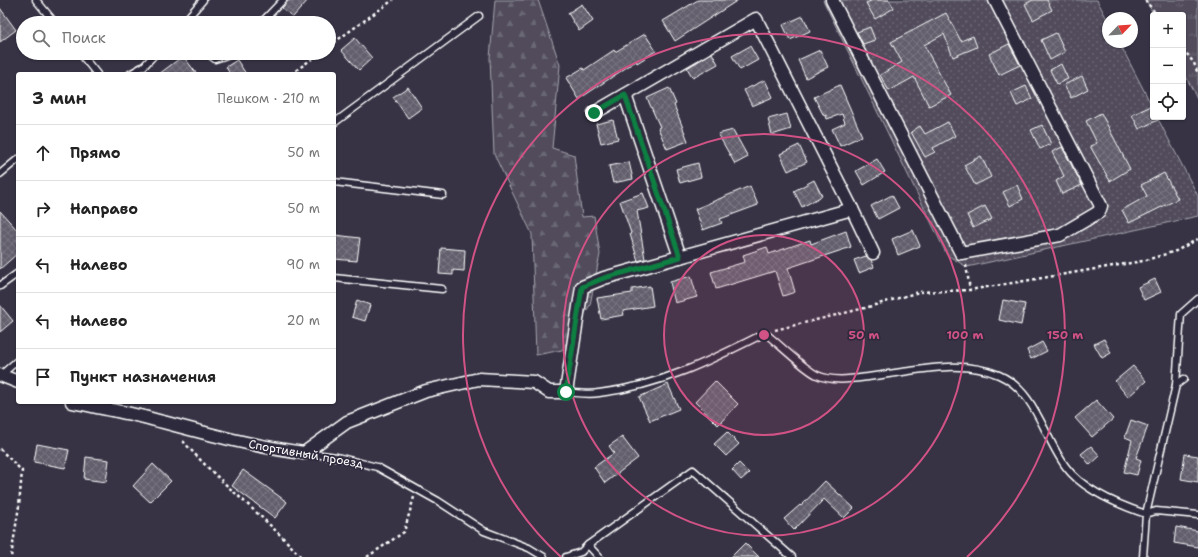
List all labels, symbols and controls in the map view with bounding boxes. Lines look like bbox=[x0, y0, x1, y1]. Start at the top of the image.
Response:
north arrow bbox=[1102, 12, 1138, 48]
map controls bbox=[1150, 12, 1186, 120]
button: + bbox=[1150, 12, 1186, 48]
search box bbox=[16, 16, 336, 60]
icon: search bbox=[30, 27, 52, 49]
text: Поиск bbox=[62, 28, 106, 48]
button: − bbox=[1150, 48, 1186, 84]
button: locate bbox=[1150, 84, 1186, 120]
text: 3 мин bbox=[32, 87, 87, 109]
text: Пешком · 210 m bbox=[217, 90, 320, 107]
route end bbox=[585, 104, 603, 122]
icon: ahead bbox=[32, 142, 54, 164]
text: Прямо bbox=[70, 143, 120, 163]
text: 50 m bbox=[287, 144, 320, 161]
icon: right bbox=[32, 198, 54, 220]
text: Направо bbox=[70, 199, 138, 219]
text: 50 m bbox=[287, 200, 320, 217]
icon: left bbox=[32, 254, 54, 276]
text: Налево bbox=[70, 255, 128, 275]
text: 90 m bbox=[286, 256, 320, 273]
icon: left bbox=[32, 310, 54, 332]
text: Налево bbox=[70, 311, 128, 331]
text: 20 m bbox=[287, 312, 320, 329]
text: 50 m bbox=[849, 327, 880, 343]
text: 100 m bbox=[947, 327, 984, 343]
text: 150 m bbox=[1047, 327, 1083, 343]
centre of rings bbox=[757, 328, 771, 342]
icon: arrive bbox=[32, 366, 54, 388]
text: Пункт назначения bbox=[70, 367, 216, 387]
route start bbox=[557, 383, 575, 401]
street label: Спортивный проезд bbox=[247, 436, 365, 472]

